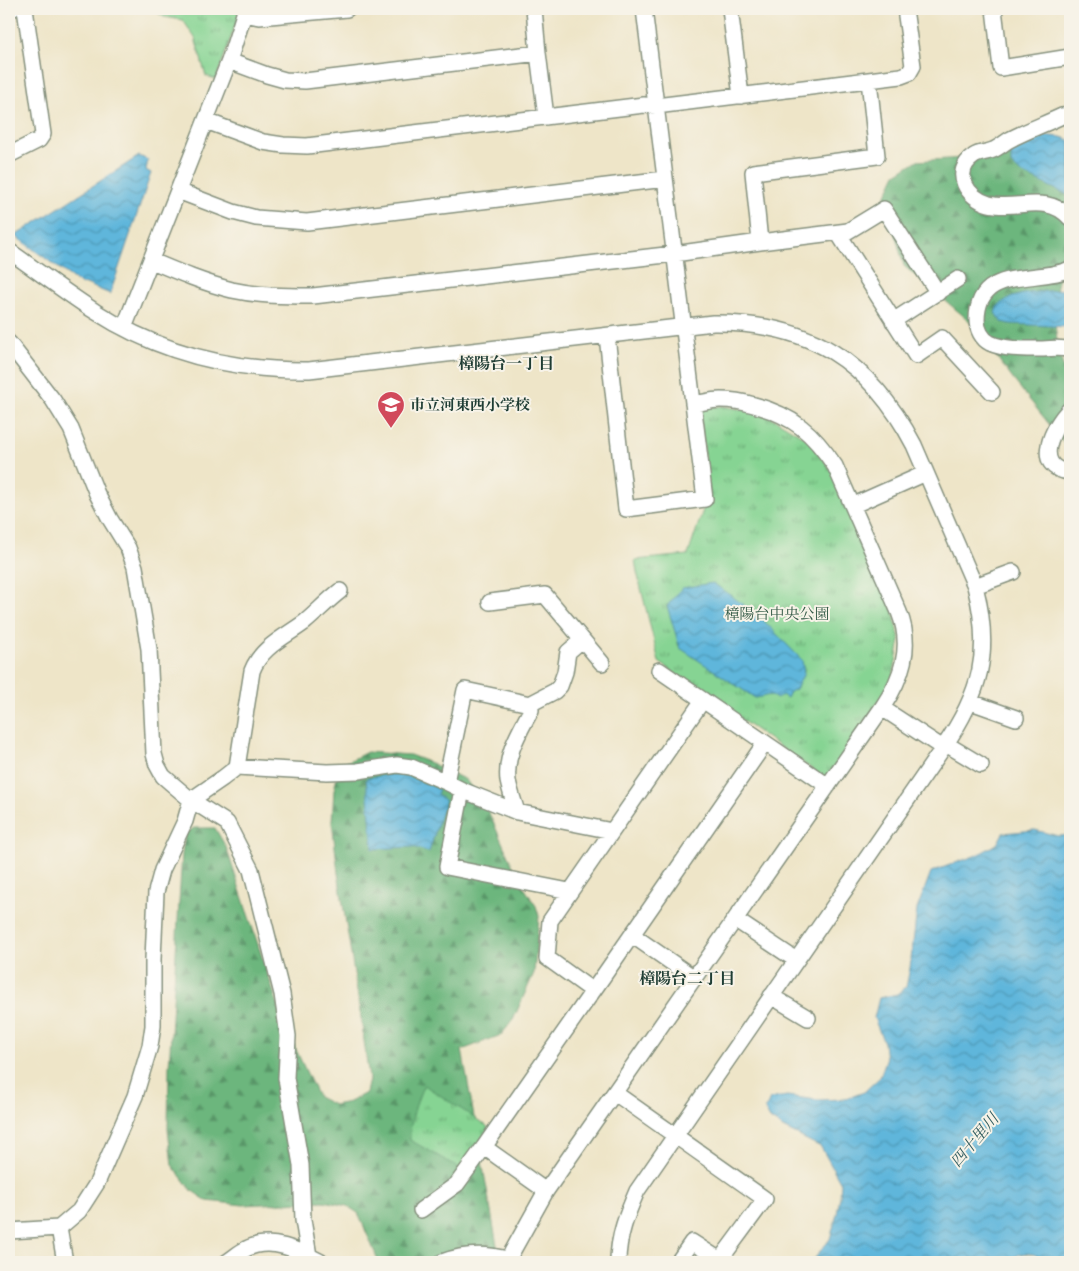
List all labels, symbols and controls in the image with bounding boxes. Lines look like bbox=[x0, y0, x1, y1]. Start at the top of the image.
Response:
district label: 樟陽台一丁目 bbox=[458, 355, 554, 373]
school or university icon: 市立河東西小学校 bbox=[376, 390, 406, 429]
place label: 市立河東西小学校 bbox=[410, 396, 530, 414]
park label: 樟陽台中央公園 bbox=[724, 606, 830, 623]
district label: 樟陽台二丁目 bbox=[639, 970, 735, 988]
water label: 四十里川 bbox=[947, 1109, 1004, 1171]

